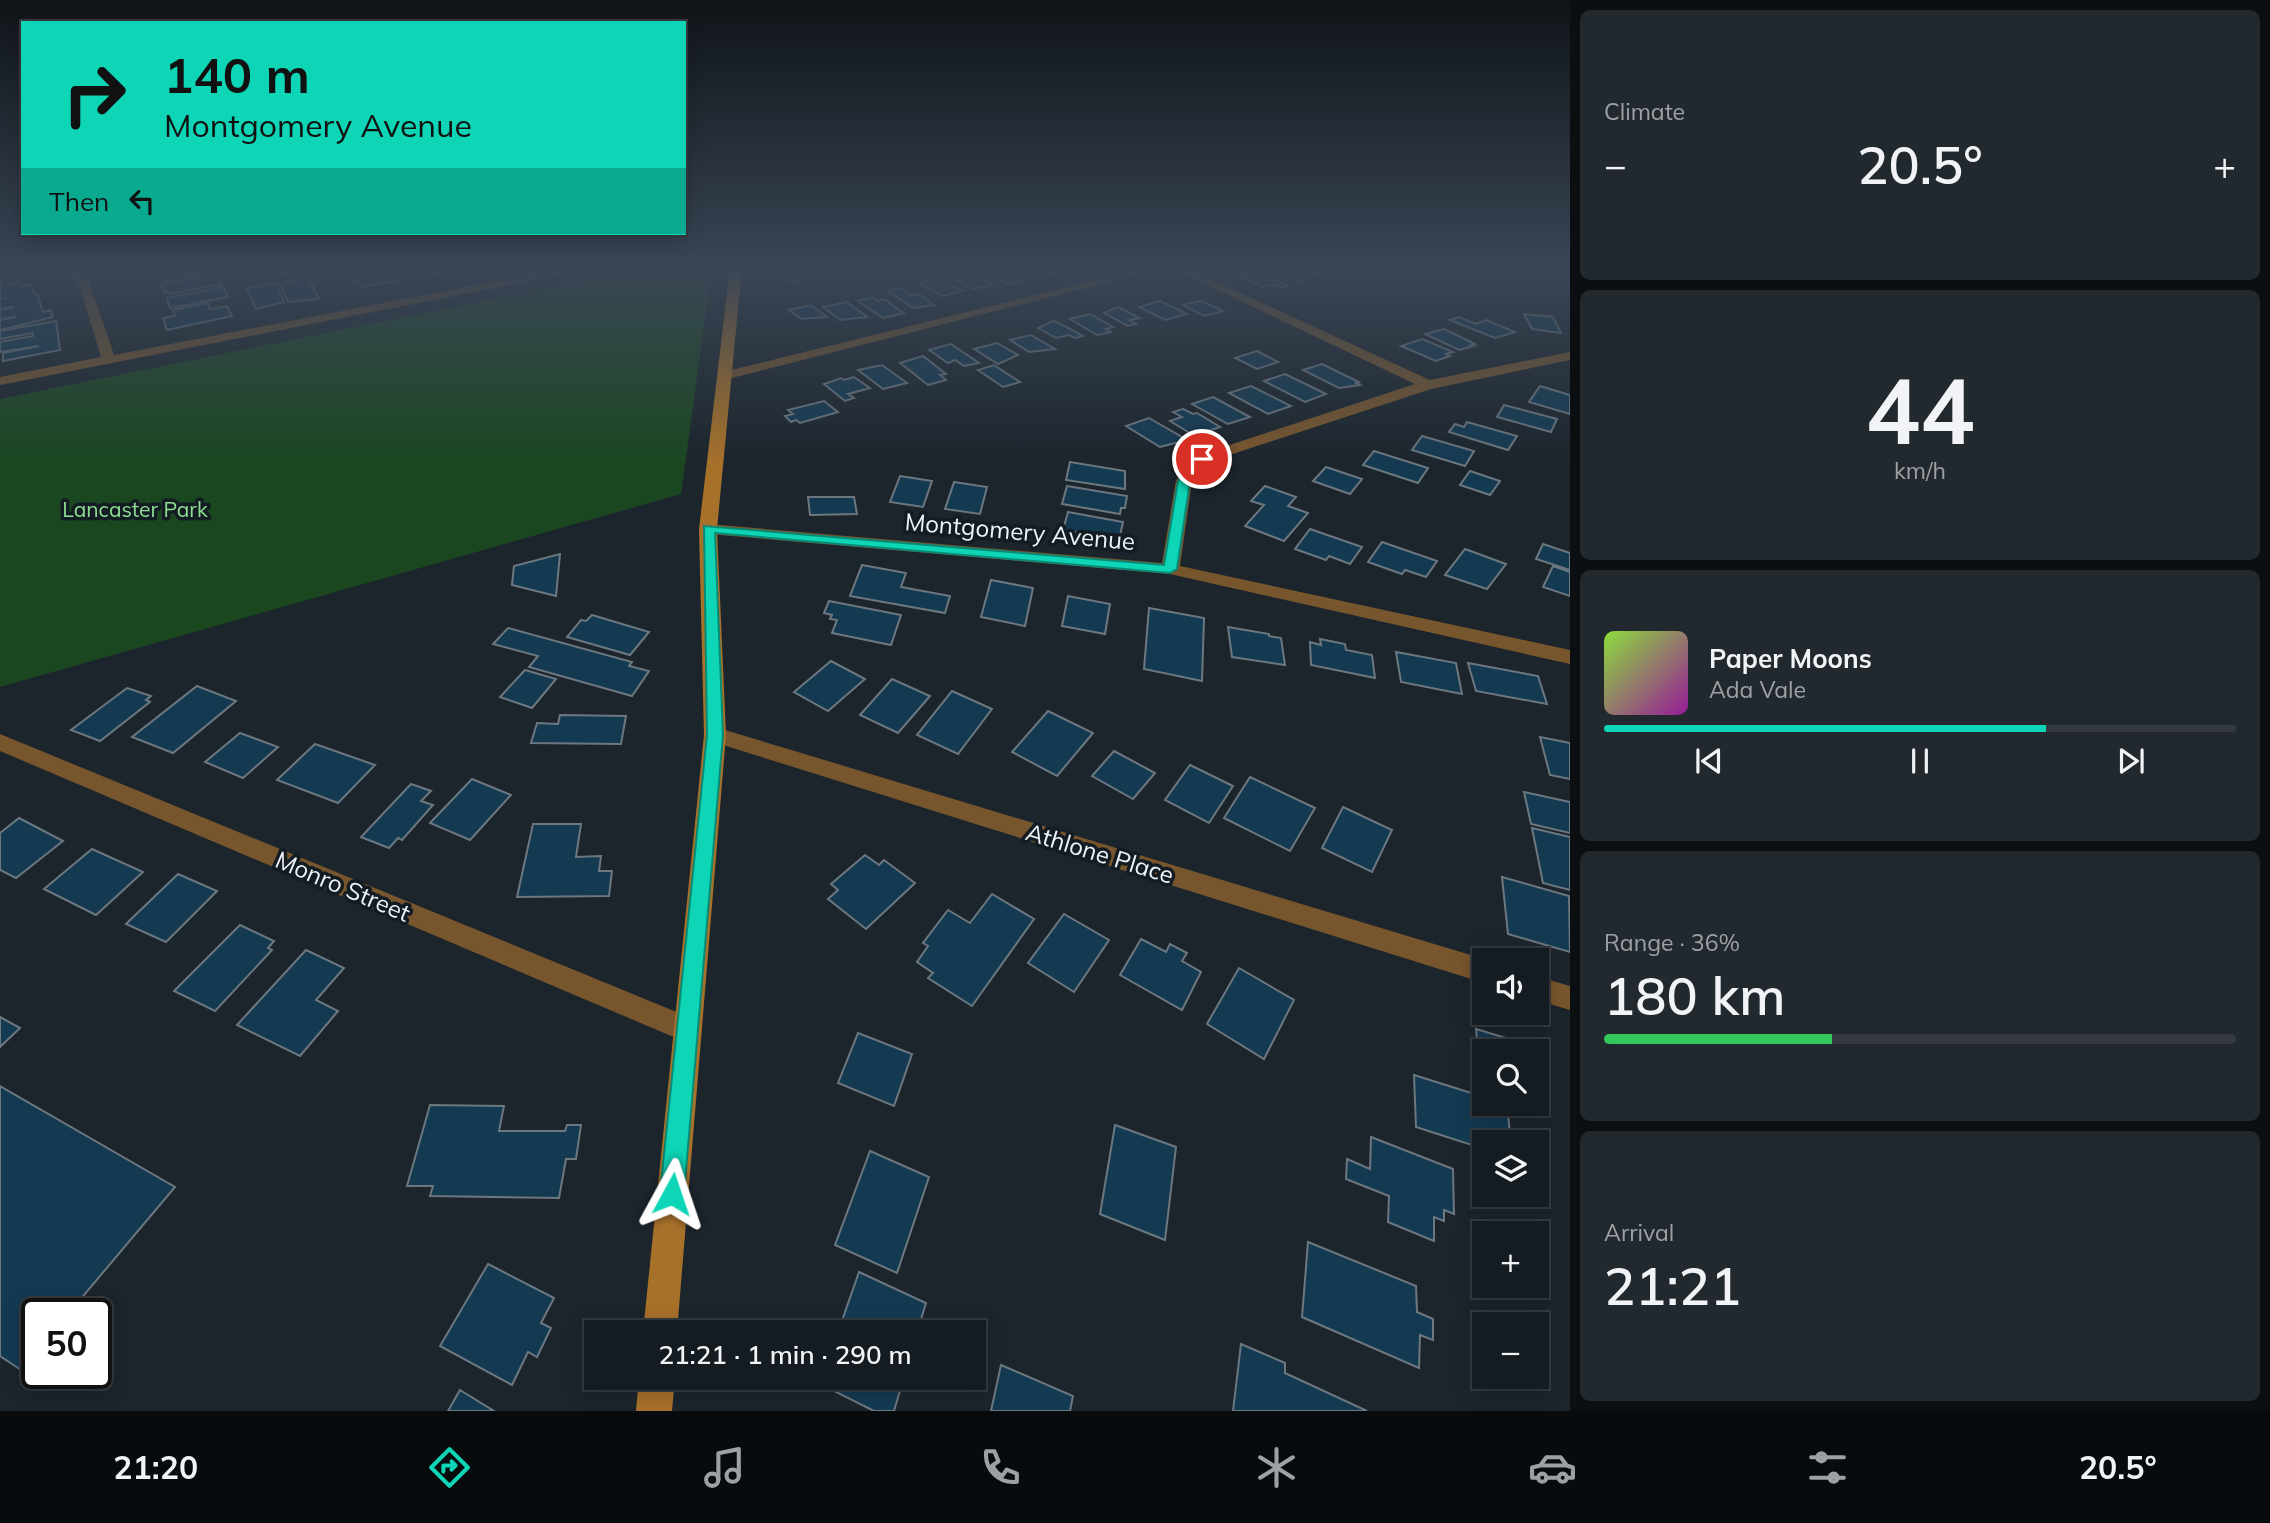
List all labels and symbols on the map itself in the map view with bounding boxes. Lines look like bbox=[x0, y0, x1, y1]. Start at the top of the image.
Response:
pin bbox=[1172, 429, 1232, 489]
park label: Lancaster Park bbox=[62, 496, 208, 522]
street label: Montgomery Avenue bbox=[904, 506, 1136, 556]
street label: Athlone Place bbox=[1022, 816, 1178, 890]
street label: Monro Street bbox=[271, 844, 415, 928]
position arrow bbox=[635, 1157, 709, 1231]
speed limit sign: 50 bbox=[21, 1298, 112, 1389]

